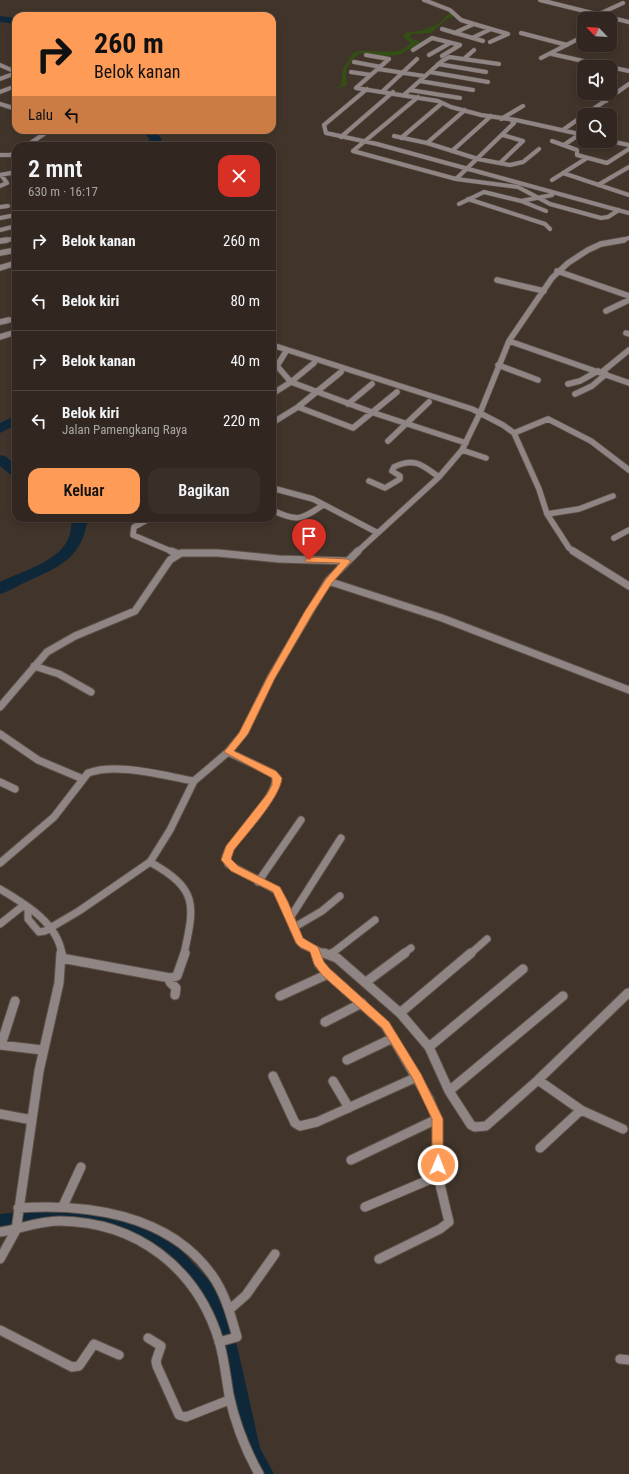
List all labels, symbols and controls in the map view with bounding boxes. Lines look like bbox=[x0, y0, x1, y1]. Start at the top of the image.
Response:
north arrow bbox=[577, 12, 617, 52]
map controls bbox=[577, 12, 617, 148]
text: 260 m bbox=[94, 27, 164, 60]
icon: right bbox=[28, 28, 80, 80]
button: sound bbox=[577, 60, 617, 100]
text: Belok kanan bbox=[94, 61, 180, 82]
icon: left bbox=[61, 104, 83, 126]
text: Lalu bbox=[28, 106, 53, 124]
button: search bbox=[577, 108, 617, 148]
text: 2 mnt bbox=[28, 155, 83, 183]
button: close bbox=[218, 155, 260, 197]
text: 630 m · 16:17 bbox=[28, 184, 98, 199]
icon: right bbox=[28, 230, 50, 252]
text: Belok kanan bbox=[62, 232, 136, 250]
text: 260 m bbox=[223, 232, 260, 250]
icon: left bbox=[28, 290, 50, 312]
text: Belok kiri bbox=[62, 292, 119, 310]
text: 80 m bbox=[230, 292, 260, 310]
icon: right bbox=[28, 350, 50, 372]
text: Belok kanan bbox=[62, 352, 136, 370]
text: 40 m bbox=[230, 352, 260, 370]
text: Belok kiri bbox=[62, 404, 119, 422]
icon: left bbox=[28, 410, 50, 432]
text: 220 m bbox=[223, 412, 260, 430]
text: Jalan Pamengkang Raya bbox=[62, 422, 187, 437]
button: Keluar bbox=[28, 468, 140, 514]
button: Bagikan bbox=[148, 468, 260, 514]
pin bbox=[292, 519, 326, 560]
icon: arrive bbox=[298, 525, 320, 547]
position arrow bbox=[417, 1144, 459, 1186]

